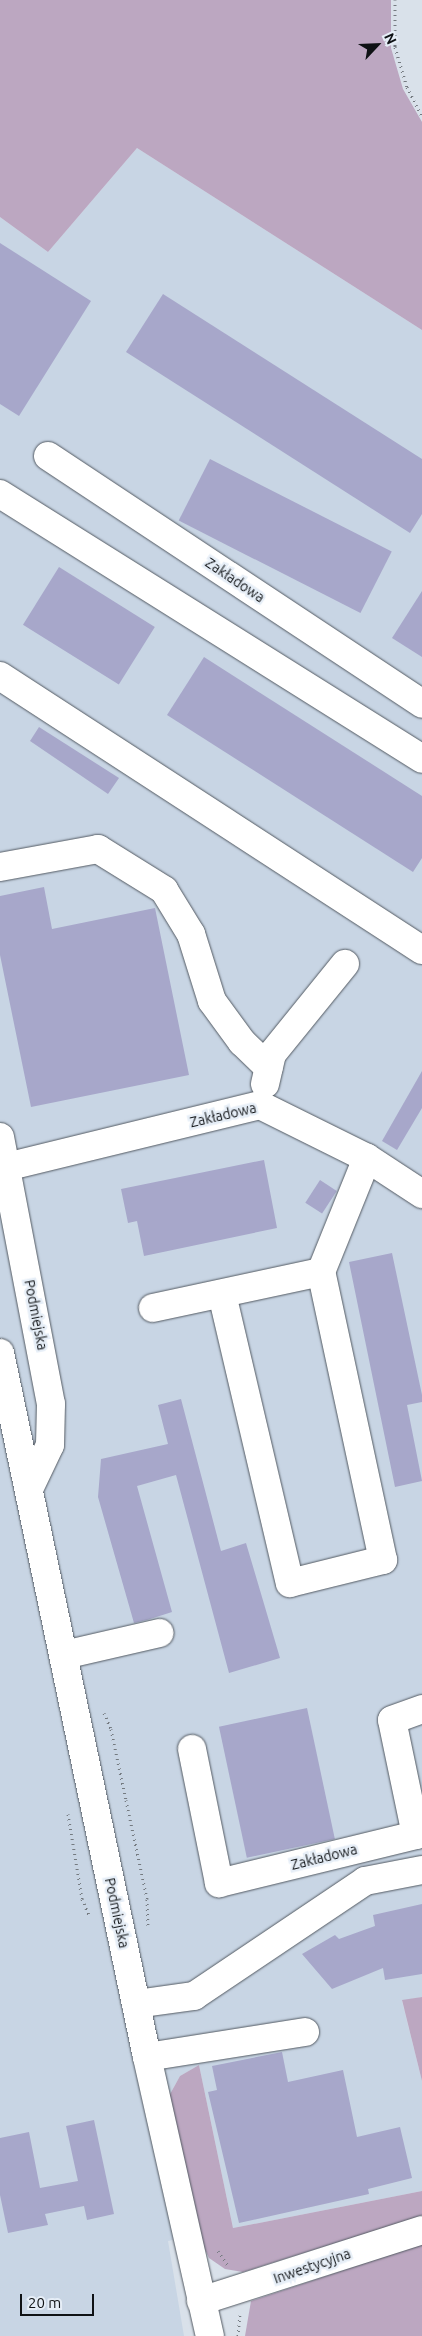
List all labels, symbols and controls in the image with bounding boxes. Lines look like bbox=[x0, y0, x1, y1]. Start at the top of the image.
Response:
north arrow bbox=[352, 20, 402, 70]
text: N bbox=[381, 31, 400, 47]
street label: Zakładowa bbox=[202, 554, 268, 606]
street label: Zakładowa bbox=[188, 1099, 258, 1131]
street label: Podmiejska bbox=[21, 1278, 51, 1352]
street label: Zakładowa bbox=[289, 1841, 359, 1873]
street label: Podmiejska bbox=[101, 1876, 133, 1950]
street label: Inwestycyjna bbox=[271, 2245, 353, 2287]
scale bar bbox=[22, 2284, 96, 2316]
text: 20 m bbox=[28, 2294, 61, 2311]

